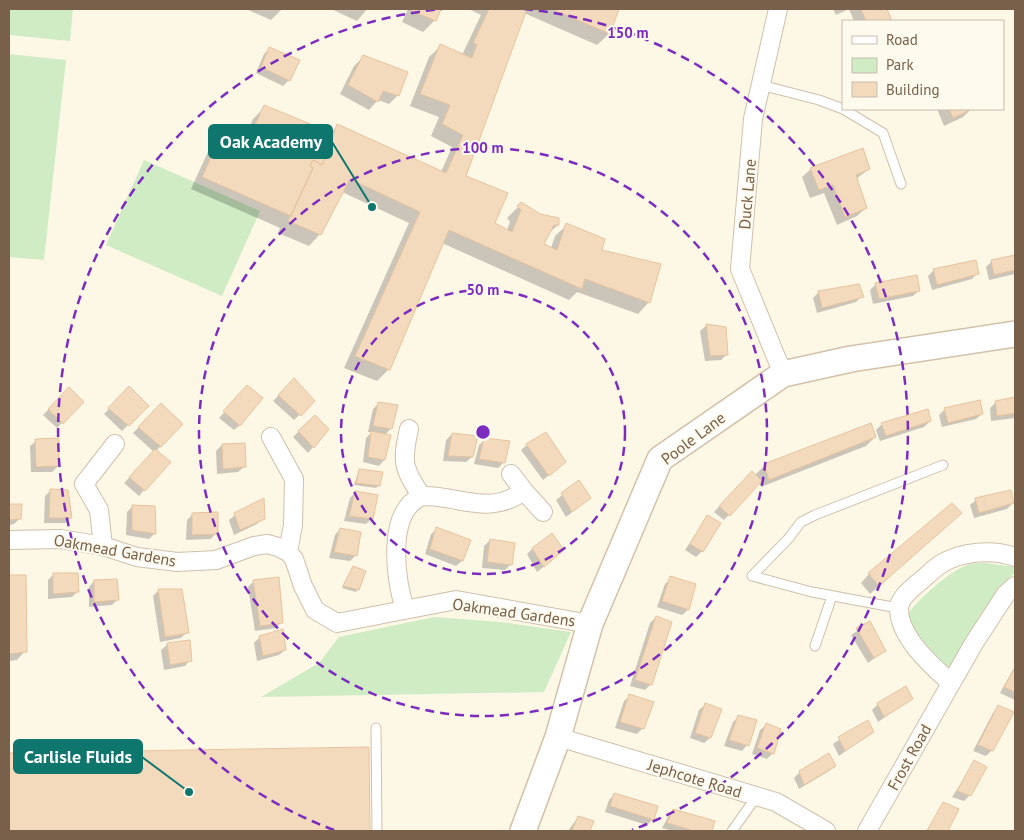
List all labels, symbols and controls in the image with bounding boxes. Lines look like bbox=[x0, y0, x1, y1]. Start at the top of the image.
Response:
legend bbox=[842, 20, 1004, 110]
text: 150 m bbox=[607, 23, 649, 42]
text: Road bbox=[886, 30, 918, 49]
text: Park bbox=[886, 55, 914, 74]
text: Building bbox=[886, 80, 940, 99]
callout: Oak Academy bbox=[209, 125, 332, 158]
text: Oak Academy bbox=[220, 130, 323, 153]
text: 100 m bbox=[462, 138, 504, 157]
street label: Duck Lane bbox=[734, 158, 760, 230]
text: 50 m bbox=[467, 280, 499, 299]
street label: Poole Lane bbox=[657, 407, 729, 469]
centre of rings bbox=[474, 423, 492, 441]
street label: Oakmead Gardens bbox=[52, 529, 178, 571]
street label: Oakmead Gardens bbox=[451, 593, 577, 631]
street label: Frost Road bbox=[883, 720, 935, 794]
callout: Carlisle Fluids bbox=[14, 740, 142, 773]
text: Carlisle Fluids bbox=[24, 745, 132, 768]
street label: Jephcote Road bbox=[645, 754, 744, 802]

